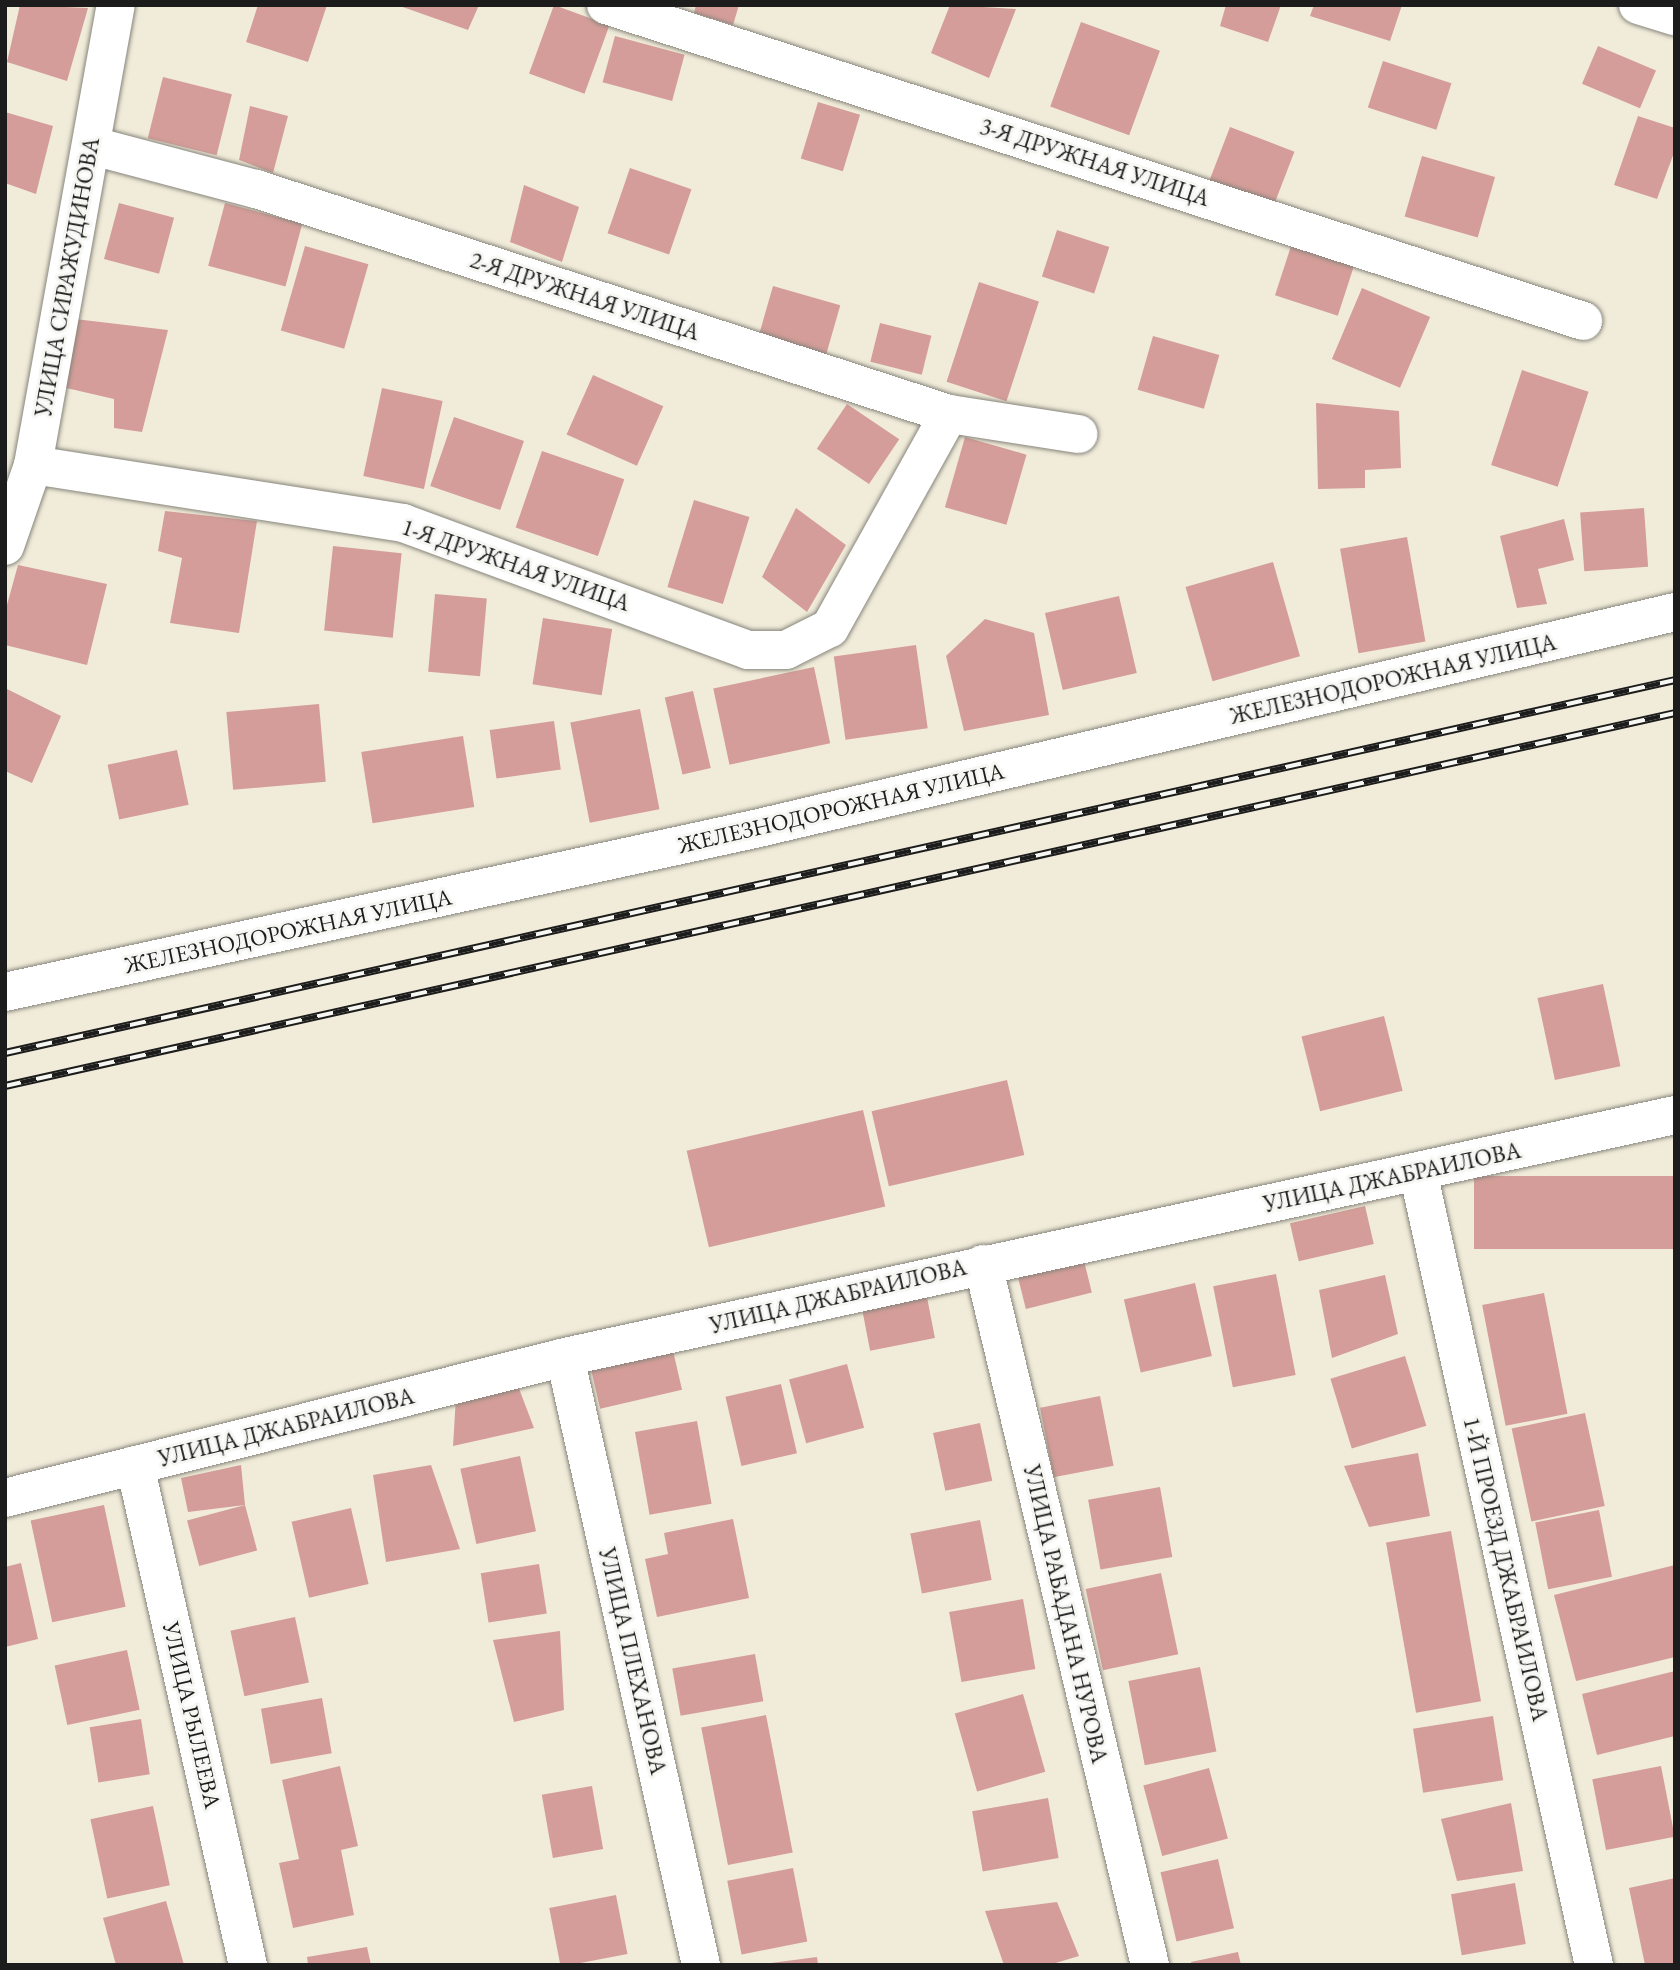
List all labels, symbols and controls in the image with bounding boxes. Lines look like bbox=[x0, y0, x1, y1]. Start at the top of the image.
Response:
street label: 3-Я ДРУЖНАЯ УЛИЦА bbox=[977, 112, 1213, 212]
street label: УЛИЦА СИРАЖУДИНОВА bbox=[29, 135, 105, 419]
street label: 2-Я ДРУЖНАЯ УЛИЦА bbox=[467, 246, 703, 346]
street label: 1-Я ДРУЖНАЯ УЛИЦА bbox=[398, 513, 634, 617]
street label: ЖЕЛЕЗНОДОРОЖНАЯ УЛИЦА bbox=[1227, 628, 1559, 730]
street label: ЖЕЛЕЗНОДОРОЖНАЯ УЛИЦА bbox=[675, 757, 1007, 859]
street label: ЖЕЛЕЗНОДОРОЖНАЯ УЛИЦА bbox=[122, 883, 454, 979]
street label: УЛИЦА ДЖАБРАИЛОВА bbox=[1261, 1136, 1523, 1218]
street label: УЛИЦА ДЖАБРАИЛОВА bbox=[707, 1253, 969, 1339]
street label: УЛИЦА ДЖАБРАИЛОВА bbox=[155, 1382, 417, 1472]
street label: 1-Й ПРОЕЗД ДЖАБРАИЛОВА bbox=[1458, 1414, 1554, 1724]
street label: УЛИЦА РАБАДАНА НУРОВА bbox=[1018, 1462, 1114, 1766]
street label: УЛИЦА ПЛЕХАНОВА bbox=[593, 1545, 673, 1777]
street label: УЛИЦА РЫЛЕЕВА bbox=[157, 1619, 227, 1811]

